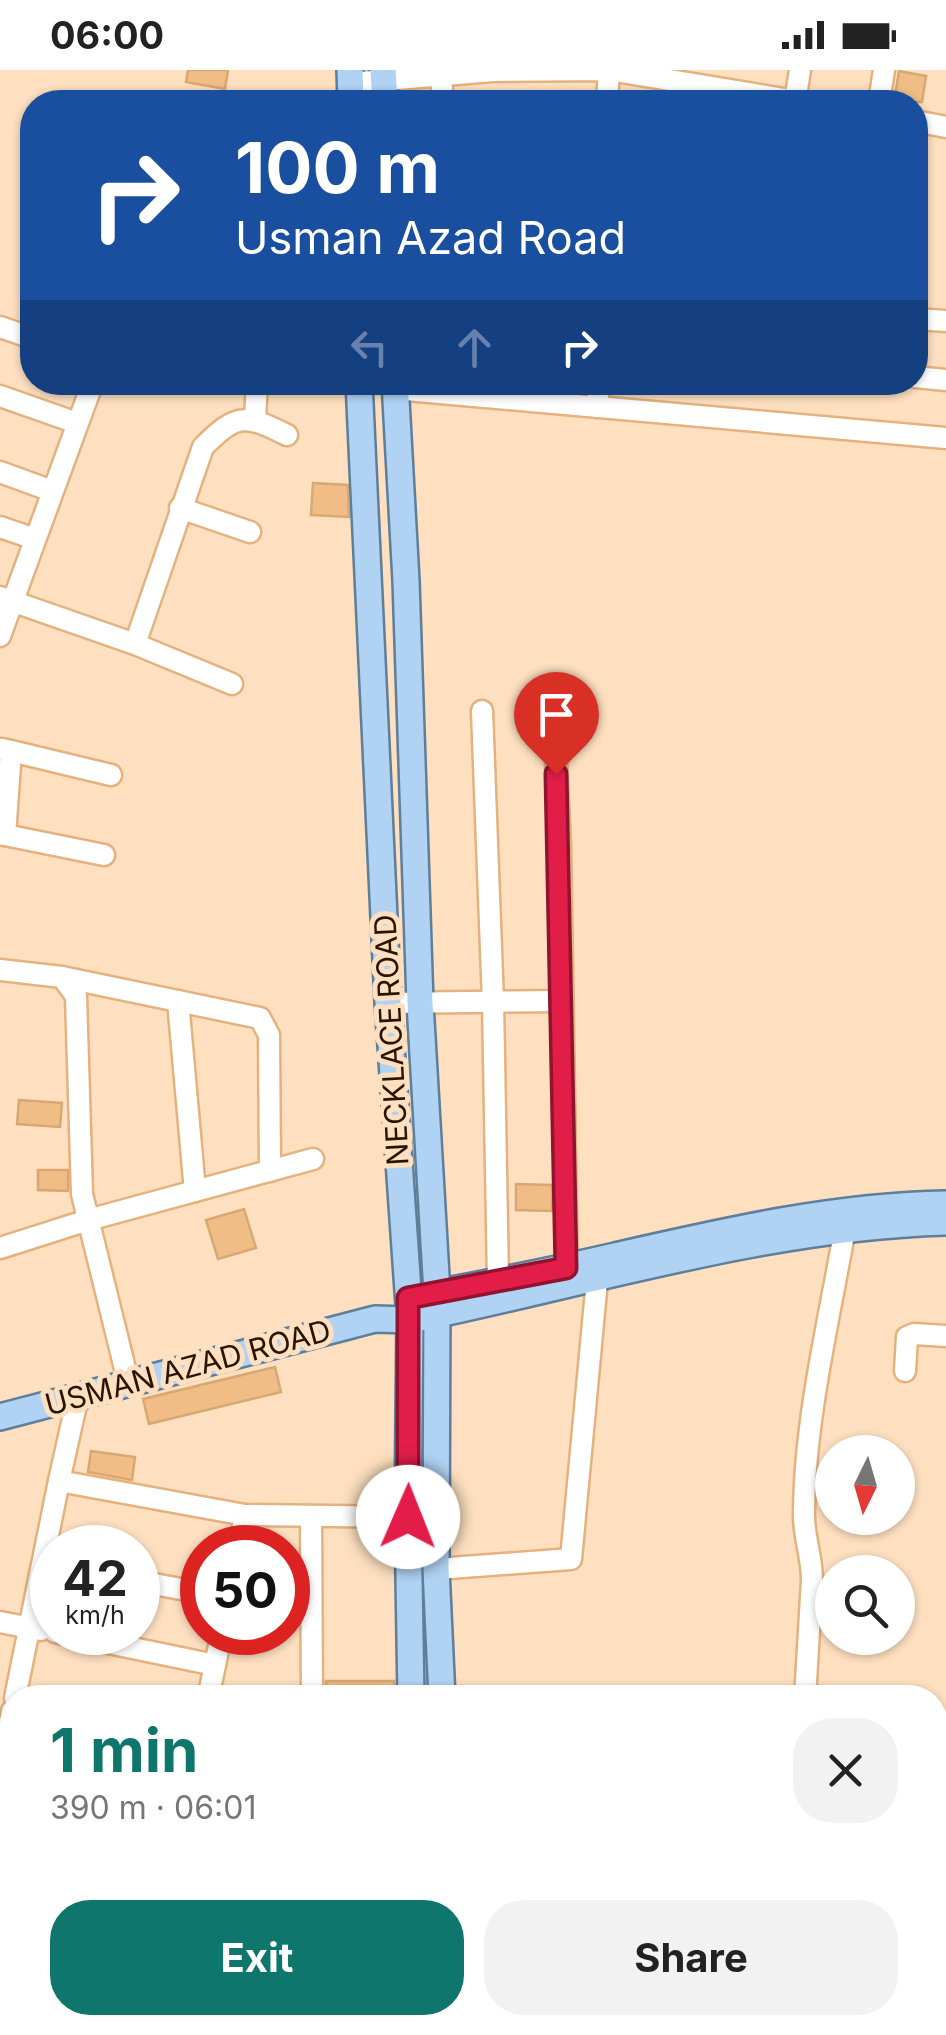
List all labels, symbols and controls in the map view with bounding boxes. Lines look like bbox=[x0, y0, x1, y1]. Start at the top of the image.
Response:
text: 06:00 bbox=[50, 12, 164, 58]
text: 100 m bbox=[235, 125, 440, 210]
icon: right bbox=[70, 130, 200, 260]
text: Usman Azad Road bbox=[235, 210, 626, 265]
icon: left bbox=[342, 320, 397, 375]
icon: ahead bbox=[447, 320, 502, 375]
icon: right bbox=[552, 320, 607, 375]
pin bbox=[514, 672, 599, 775]
icon: arrive bbox=[529, 687, 584, 742]
street label: NECKLACE ROAD bbox=[366, 914, 416, 1166]
street label: USMAN AZAD ROAD bbox=[41, 1312, 335, 1423]
north arrow bbox=[815, 1435, 915, 1535]
map controls bbox=[815, 1435, 915, 1655]
position arrow bbox=[356, 1465, 460, 1569]
speed limit sign: 50 bbox=[180, 1525, 310, 1655]
text: 42 bbox=[62, 1548, 128, 1608]
button: search bbox=[815, 1555, 915, 1655]
text: km/h bbox=[65, 1600, 125, 1630]
text: 1 min bbox=[50, 1714, 198, 1786]
button: close bbox=[793, 1718, 898, 1823]
text: 390 m · 06:01 bbox=[50, 1788, 257, 1827]
button: Exit bbox=[50, 1900, 464, 2015]
button: Share bbox=[484, 1900, 898, 2015]

